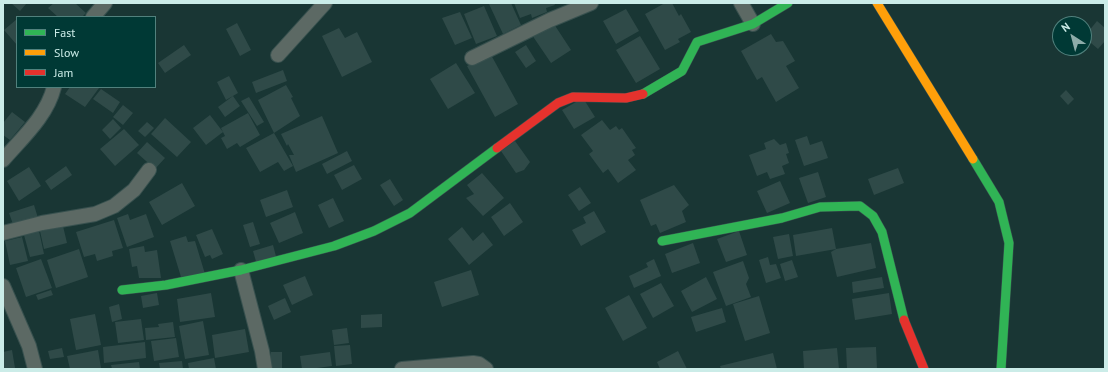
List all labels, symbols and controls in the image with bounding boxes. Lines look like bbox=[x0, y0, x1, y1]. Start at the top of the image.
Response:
legend bbox=[16, 16, 156, 88]
north arrow bbox=[1052, 16, 1092, 56]
text: N bbox=[1058, 19, 1073, 35]
text: Fast bbox=[54, 25, 75, 40]
text: Slow bbox=[54, 45, 79, 60]
text: Jam bbox=[54, 65, 73, 80]

